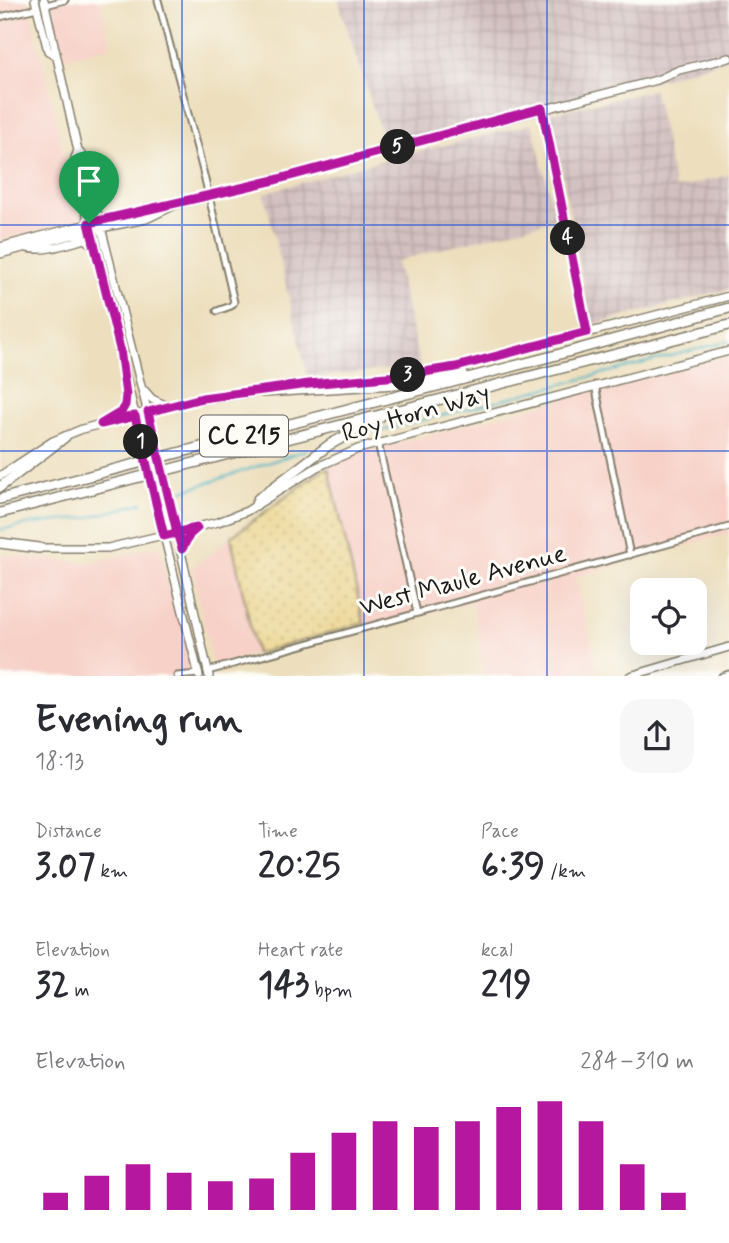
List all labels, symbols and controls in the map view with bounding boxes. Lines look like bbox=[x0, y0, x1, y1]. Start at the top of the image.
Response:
pin: 5 bbox=[380, 130, 416, 164]
text: 5 bbox=[392, 134, 403, 159]
pin bbox=[59, 151, 119, 223]
icon: arrive bbox=[70, 162, 108, 200]
pin: 4 bbox=[550, 220, 586, 256]
text: 4 bbox=[562, 225, 573, 250]
pin: 3 bbox=[390, 358, 426, 392]
text: 3 bbox=[403, 362, 412, 387]
street label: Roy Horn Way bbox=[338, 377, 494, 451]
road number: CC 215 bbox=[200, 416, 288, 456]
pin: 1 bbox=[124, 424, 158, 460]
text: 1 bbox=[136, 429, 145, 454]
street label: West Maule Avenue bbox=[356, 537, 570, 625]
map controls bbox=[630, 578, 707, 655]
button: locate bbox=[630, 578, 707, 655]
text: Evening run bbox=[35, 696, 242, 745]
button: share bbox=[620, 699, 694, 773]
text: 18:13 bbox=[35, 747, 84, 777]
text: Distance bbox=[35, 819, 102, 844]
text: Time bbox=[258, 819, 298, 844]
text: Pace bbox=[481, 819, 519, 844]
text: 3.07 bbox=[35, 844, 95, 890]
text: 20:25 bbox=[258, 844, 340, 890]
text: 6:39 bbox=[481, 844, 545, 890]
text: km bbox=[95, 859, 128, 884]
text: /km bbox=[545, 859, 586, 884]
text: Elevation bbox=[35, 938, 110, 963]
text: Heart rate bbox=[258, 938, 343, 963]
text: kcal bbox=[481, 938, 513, 963]
text: 32 bbox=[35, 963, 69, 1009]
text: 143 bbox=[258, 963, 309, 1009]
text: 219 bbox=[481, 963, 532, 1009]
text: m bbox=[69, 978, 90, 1003]
text: bpm bbox=[309, 978, 353, 1003]
text: Elevation bbox=[35, 1047, 126, 1077]
text: 284–310 m bbox=[580, 1047, 694, 1077]

